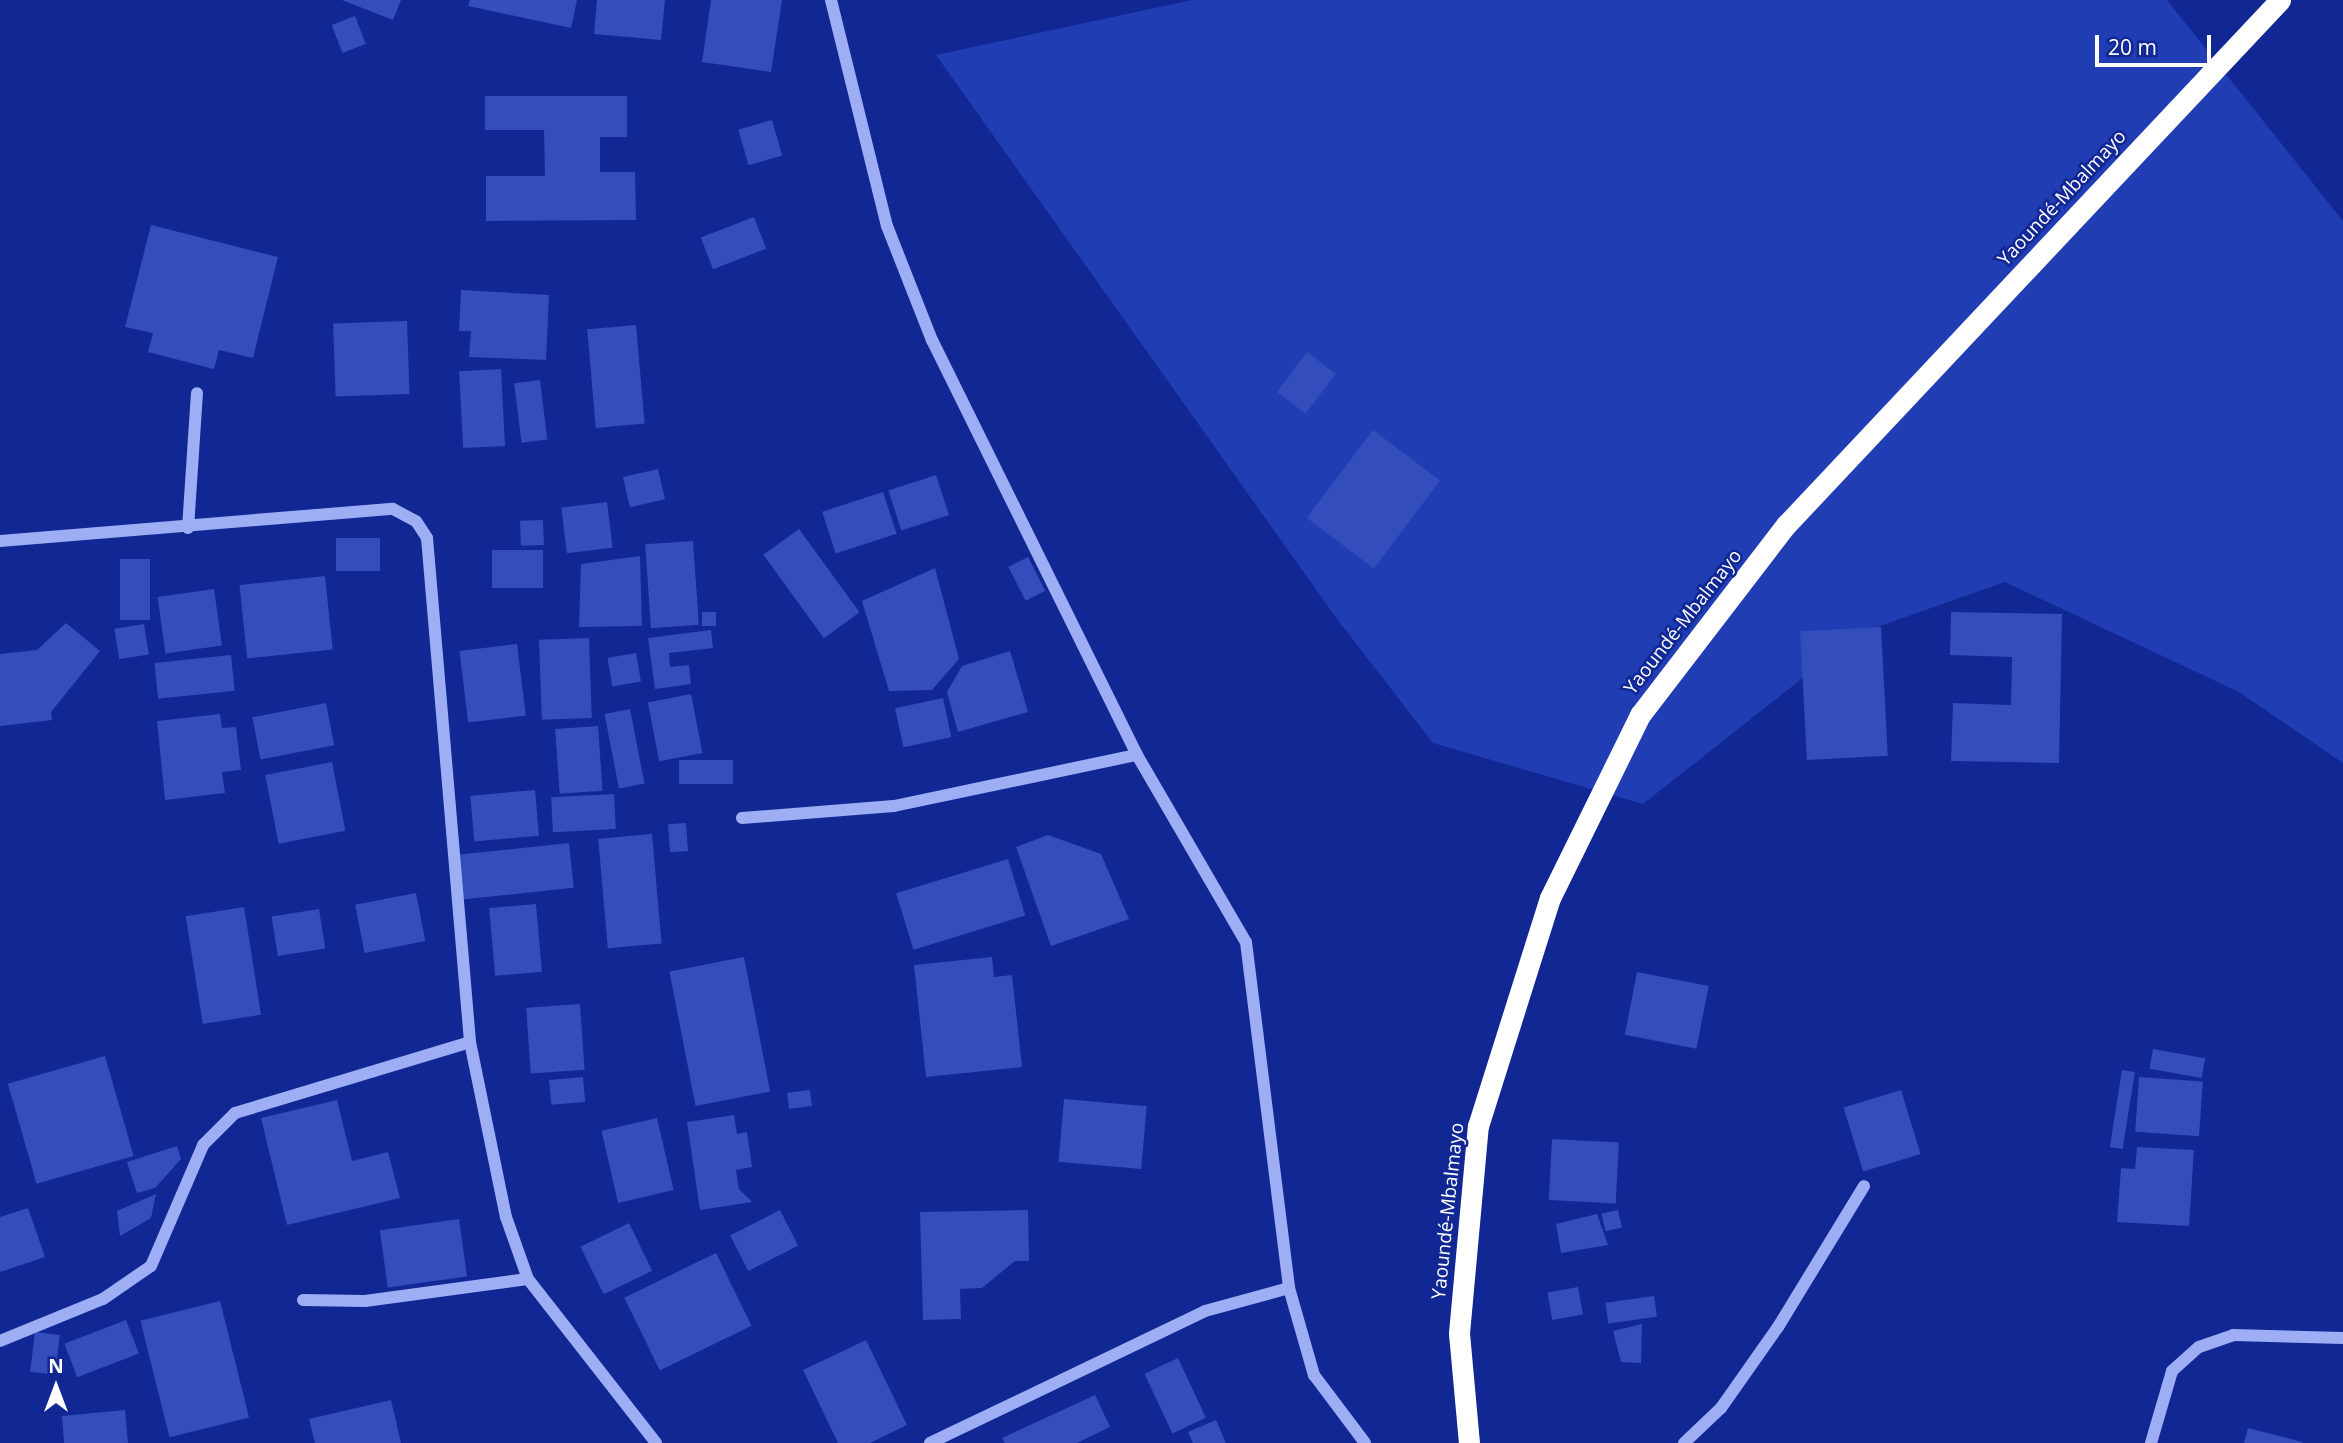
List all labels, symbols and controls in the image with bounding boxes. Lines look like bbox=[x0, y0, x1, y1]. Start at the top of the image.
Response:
scale bar bbox=[2098, 21, 2214, 65]
text: 20 m bbox=[2108, 33, 2157, 61]
street label: Yaoundé-Mbalmayo bbox=[1993, 125, 2131, 271]
street label: Yaoundé-Mbalmayo bbox=[1619, 545, 1747, 699]
street label: Yaoundé-Mbalmayo bbox=[1427, 1122, 1469, 1300]
north arrow bbox=[21, 1352, 91, 1422]
text: N bbox=[48, 1353, 64, 1379]

